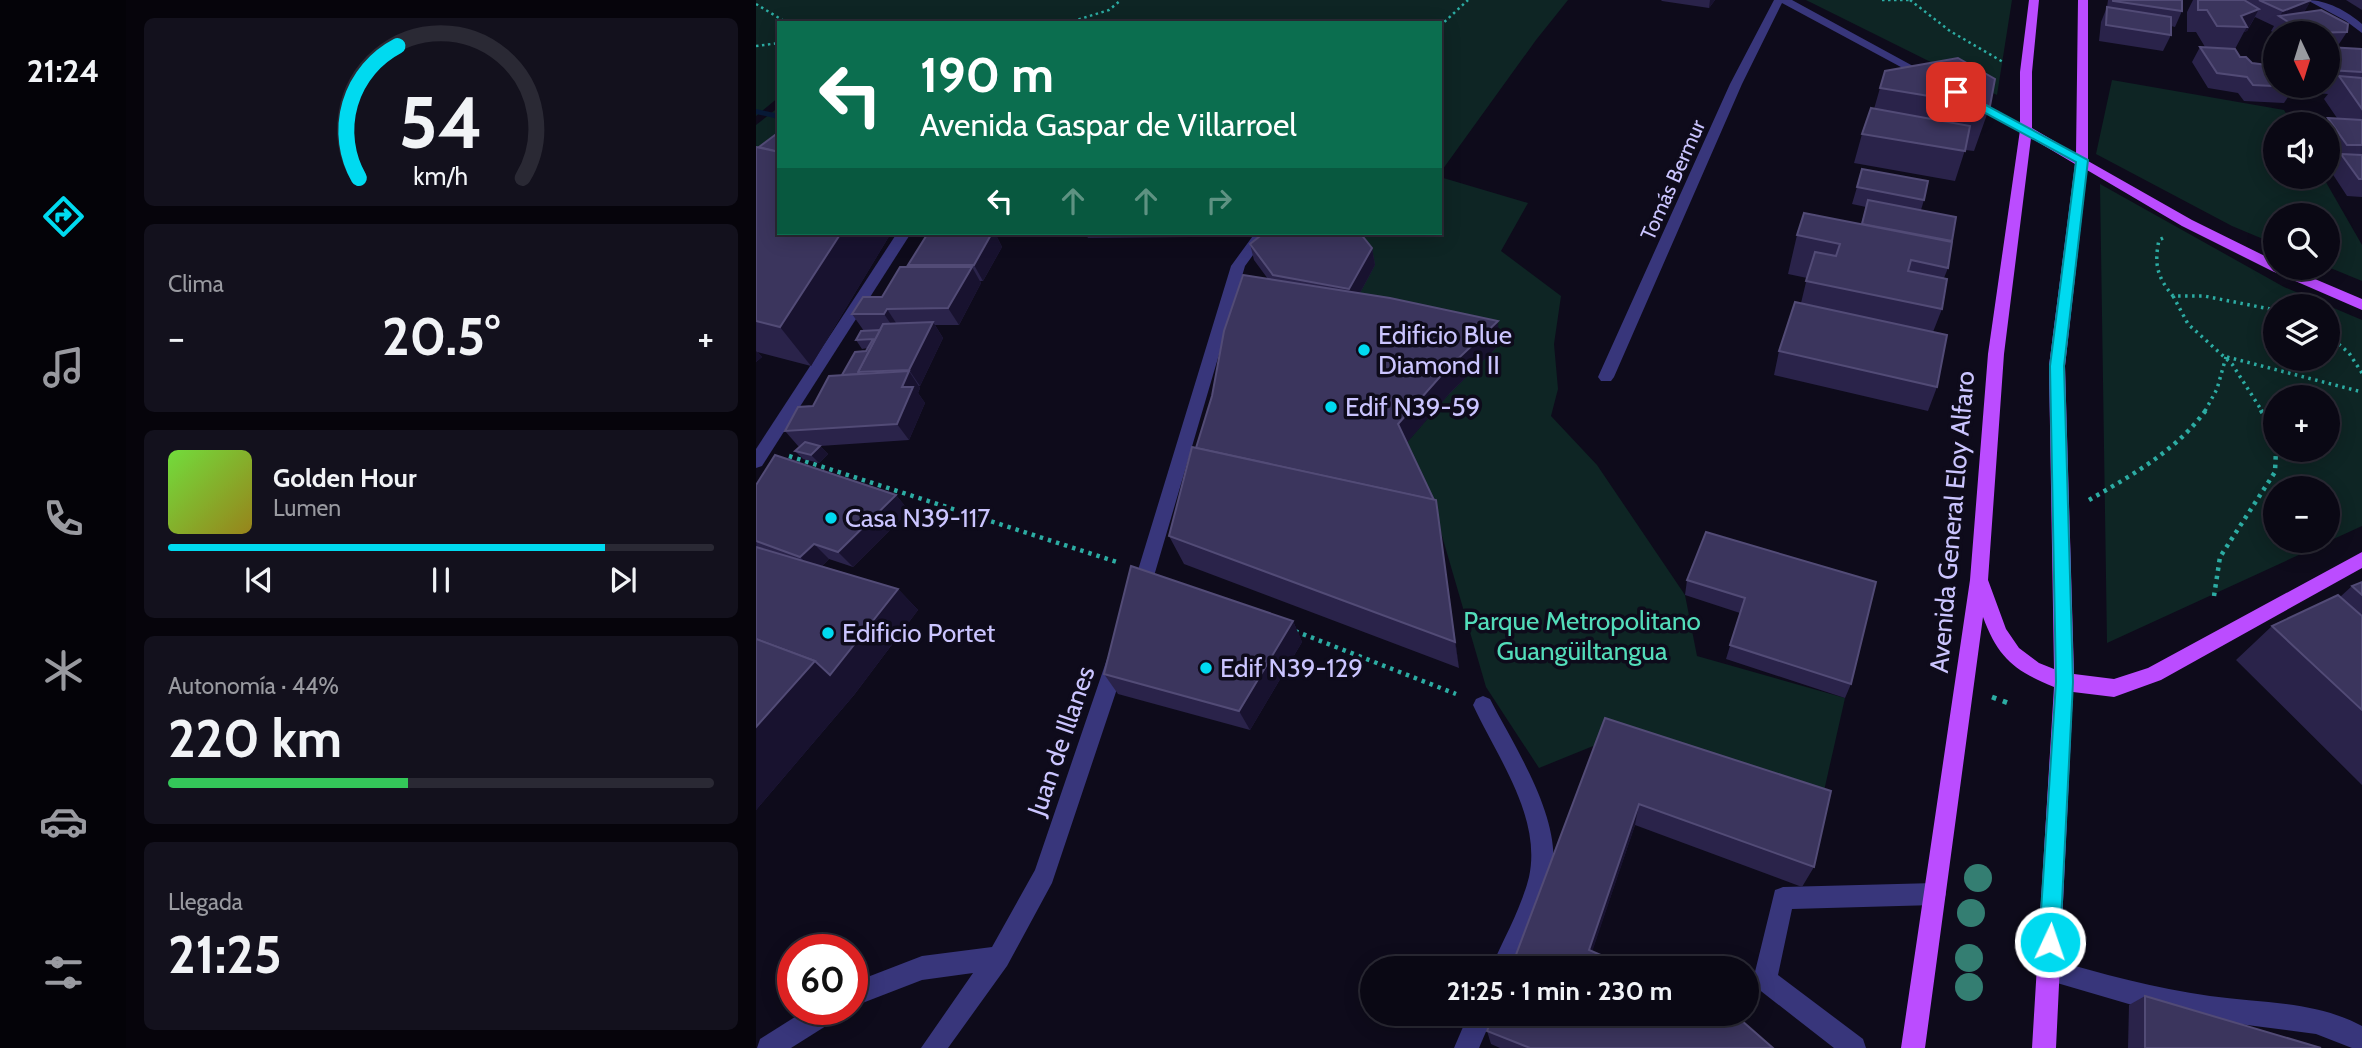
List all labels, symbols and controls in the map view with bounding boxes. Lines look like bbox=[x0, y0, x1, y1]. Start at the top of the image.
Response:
north arrow bbox=[2263, 21, 2340, 98]
map controls bbox=[2263, 21, 2340, 553]
text: 190 m bbox=[920, 45, 1054, 104]
icon: left bbox=[805, 49, 896, 140]
text: 21:24 bbox=[27, 51, 99, 90]
pin bbox=[1926, 62, 1986, 122]
icon: arrive bbox=[1937, 73, 1975, 111]
text: 54 bbox=[399, 78, 483, 166]
text: Avenida Gaspar de Villarroel bbox=[920, 105, 1297, 144]
button: sound bbox=[2263, 112, 2340, 189]
street label: Tomás Bermur bbox=[1635, 115, 1710, 244]
text: km/h bbox=[414, 161, 468, 191]
icon: left bbox=[981, 182, 1019, 220]
icon: ahead bbox=[1054, 182, 1092, 220]
icon: ahead bbox=[1127, 182, 1165, 220]
icon: right bbox=[1200, 182, 1238, 220]
icon: directions bbox=[39, 192, 88, 241]
button: search bbox=[2263, 203, 2340, 280]
text: Clima bbox=[168, 270, 224, 298]
button: layers bbox=[2263, 294, 2340, 371]
text: 20.5° bbox=[382, 305, 500, 368]
text: − bbox=[168, 314, 185, 361]
text: + bbox=[697, 314, 714, 361]
place label: Edificio Blue Diamond II bbox=[1378, 319, 1512, 381]
marker: Edificio Blue Diamond II bbox=[1356, 342, 1372, 358]
icon: music bbox=[39, 343, 88, 392]
street label: Avenida General Eloy Alfaro bbox=[1923, 370, 1981, 674]
button: + bbox=[2263, 385, 2340, 462]
place label: Edif N39-59 bbox=[1345, 391, 1480, 423]
marker: Edif N39-59 bbox=[1323, 399, 1339, 415]
text: Golden Hour bbox=[273, 462, 416, 494]
button: − bbox=[2263, 476, 2340, 553]
icon: phone bbox=[39, 494, 88, 543]
text: Lumen bbox=[273, 494, 341, 522]
place label: Casa N39-117 bbox=[845, 502, 990, 534]
marker: Casa N39-117 bbox=[823, 510, 839, 526]
icon: previous bbox=[240, 561, 278, 599]
icon: pause bbox=[422, 561, 460, 599]
icon: next bbox=[604, 561, 642, 599]
park label: Parque Metropolitano Guangüiltangua bbox=[1463, 605, 1701, 667]
place label: Edificio Portet bbox=[842, 617, 996, 649]
marker: Edificio Portet bbox=[820, 625, 836, 641]
icon: climate bbox=[39, 646, 88, 695]
place label: Edif N39-129 bbox=[1220, 652, 1363, 684]
marker: Edif N39-129 bbox=[1198, 660, 1214, 676]
street label: Juan de Illanes bbox=[1020, 662, 1102, 821]
text: Autonomía · 44% bbox=[168, 672, 339, 700]
text: 220 km bbox=[168, 707, 342, 770]
icon: car bbox=[39, 797, 88, 846]
text: Llegada bbox=[168, 888, 243, 916]
position arrow bbox=[2013, 905, 2087, 979]
text: 21:25 bbox=[168, 923, 282, 986]
speed limit sign: 60 bbox=[777, 934, 868, 1025]
icon: filters bbox=[39, 948, 88, 997]
text: 21:25 · 1 min · 230 m bbox=[1447, 975, 1672, 1007]

